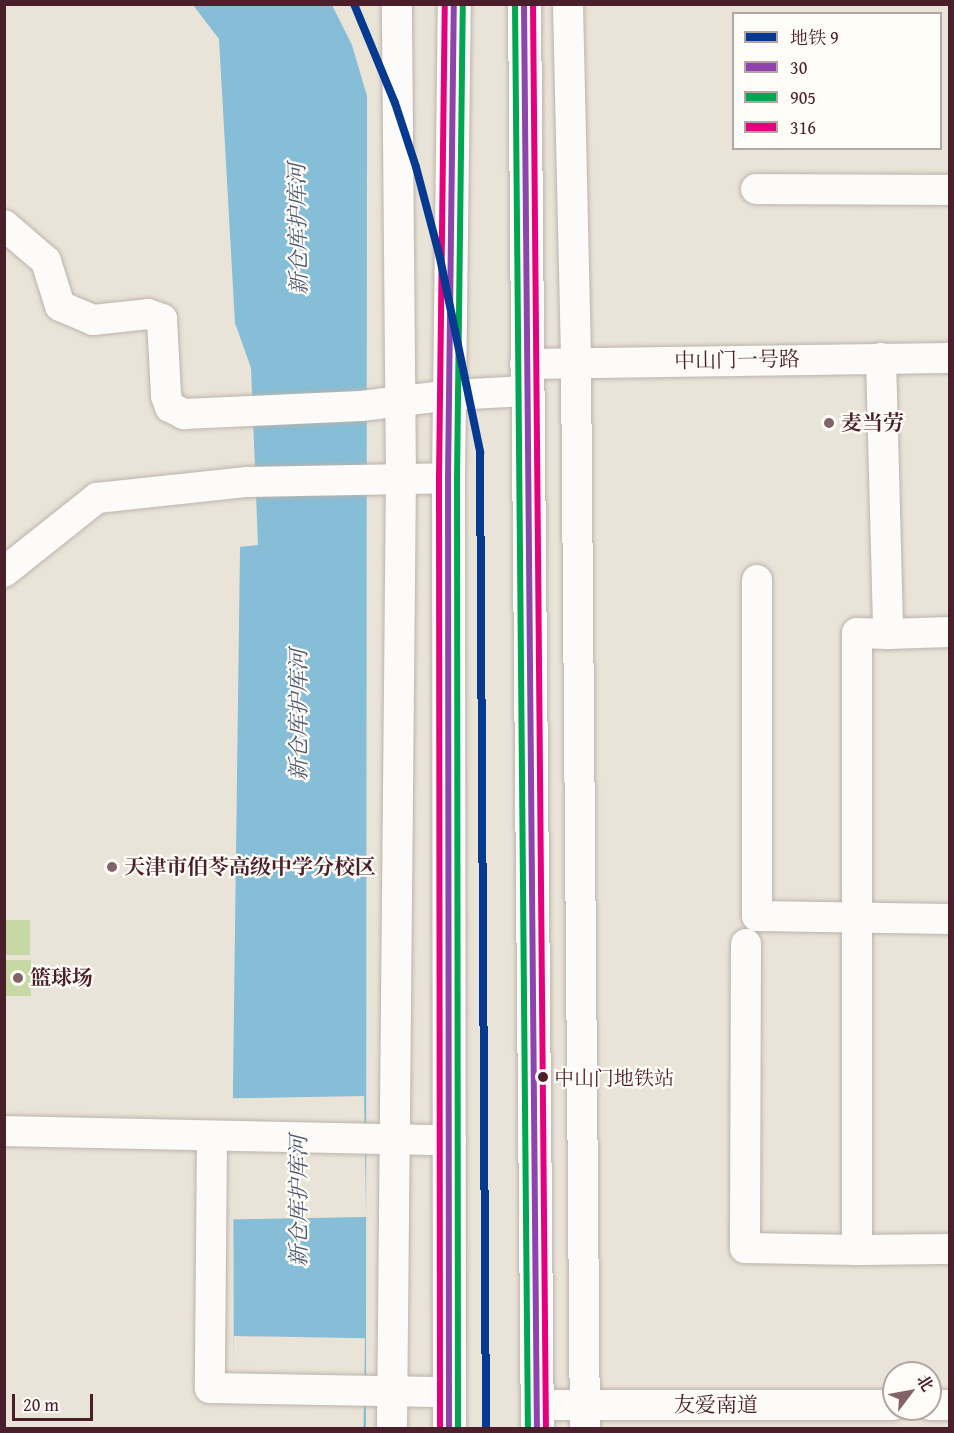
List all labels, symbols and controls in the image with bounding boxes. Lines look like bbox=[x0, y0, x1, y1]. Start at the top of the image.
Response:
legend bbox=[732, 12, 942, 150]
text: 地铁 9 bbox=[790, 24, 839, 51]
text: 30 bbox=[790, 54, 807, 81]
text: 905 bbox=[790, 84, 816, 111]
text: 316 bbox=[790, 114, 816, 141]
water label: 新仓库护库河 bbox=[284, 163, 312, 295]
street label: 中山门一号路 bbox=[674, 346, 800, 374]
place label: 麦当劳 bbox=[841, 410, 904, 436]
marker: 麦当劳 bbox=[822, 416, 836, 430]
water label: 新仓库护库河 bbox=[286, 649, 312, 781]
place label: 天津市伯苓高级中学分校区 bbox=[124, 854, 376, 880]
marker: 天津市伯苓高级中学分校区 bbox=[105, 860, 119, 874]
place label: 篮球场 bbox=[30, 965, 93, 991]
marker: 篮球场 bbox=[11, 971, 25, 985]
place label: 中山门地铁站 bbox=[554, 1065, 674, 1089]
marker: 中山门地铁站 bbox=[537, 1071, 549, 1083]
water label: 新仓库护库河 bbox=[286, 1135, 312, 1267]
north arrow bbox=[882, 1361, 942, 1421]
text: 北 bbox=[911, 1369, 940, 1396]
scale bar bbox=[15, 1382, 96, 1420]
text: 20 m bbox=[23, 1391, 59, 1418]
street label: 友爱南道 bbox=[674, 1392, 758, 1418]

